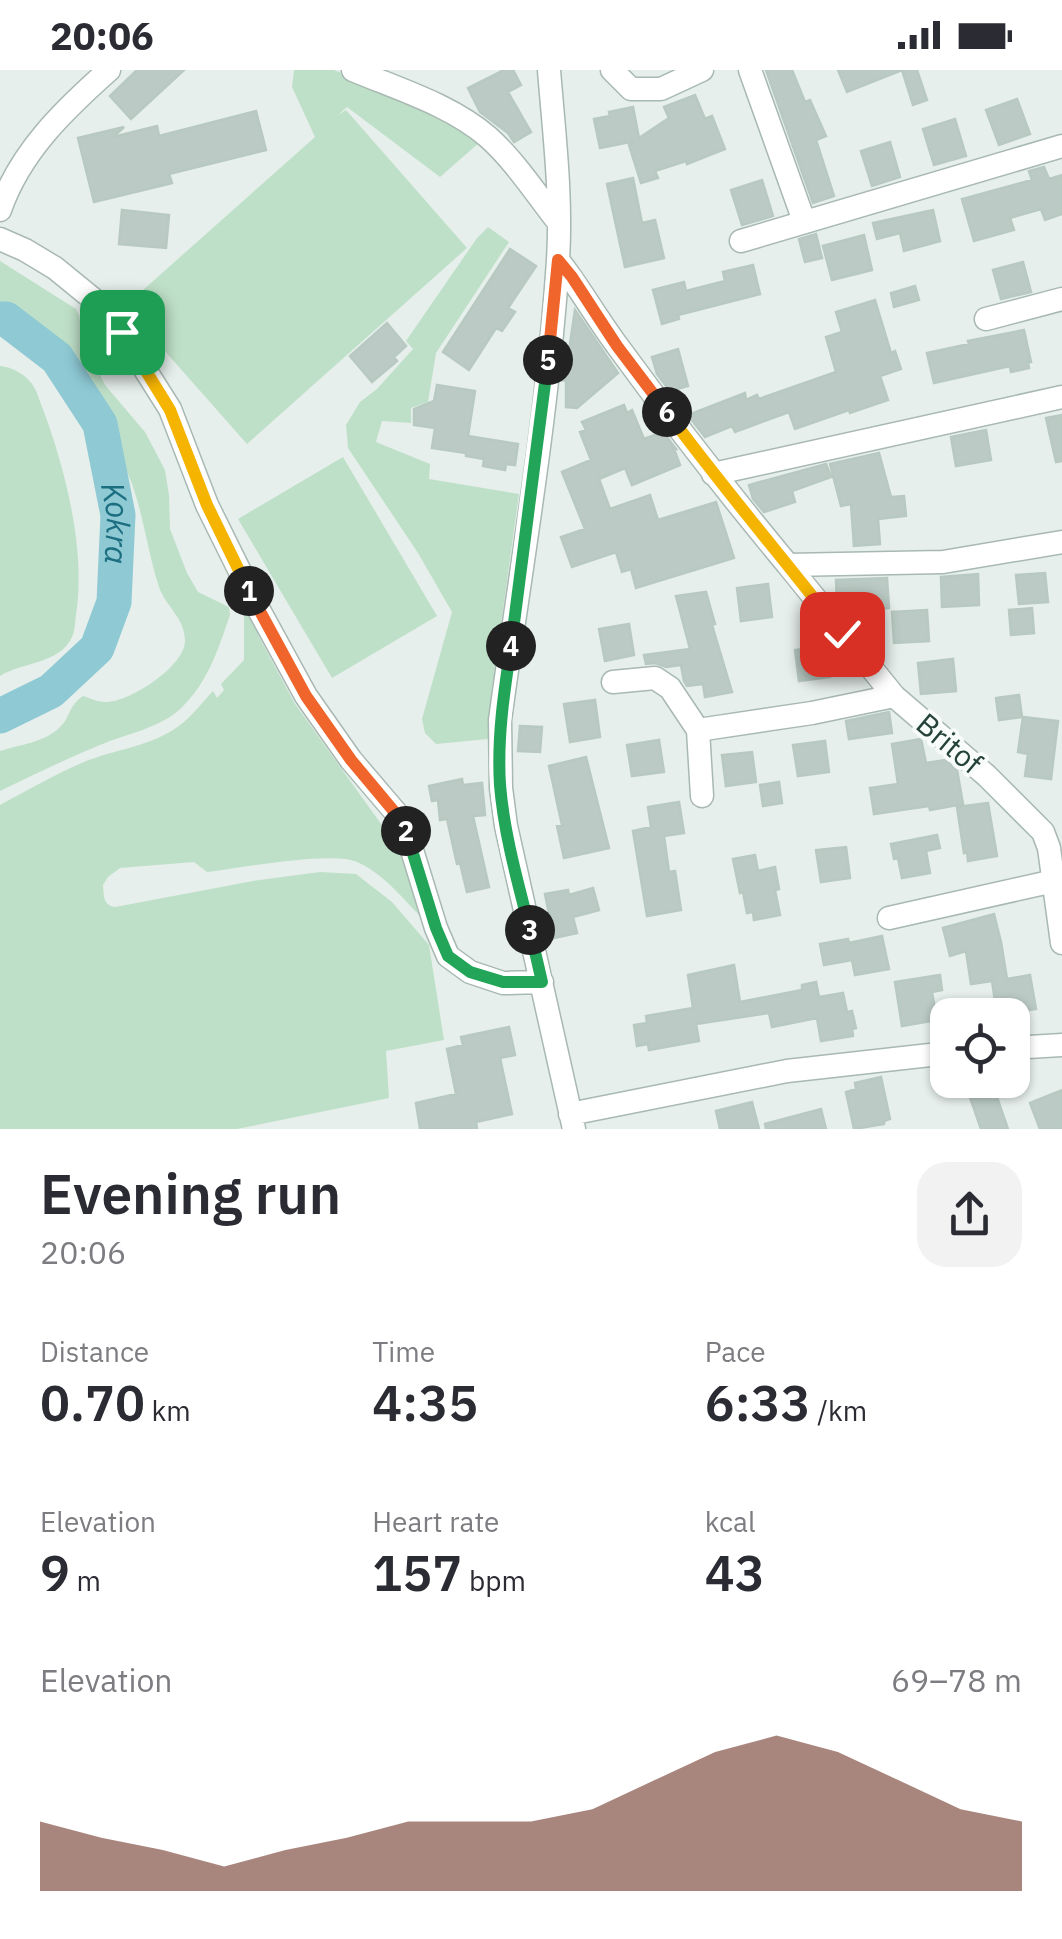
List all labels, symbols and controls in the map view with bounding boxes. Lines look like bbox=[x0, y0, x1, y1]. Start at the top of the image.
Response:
text: 20:06 bbox=[50, 11, 154, 60]
pin bbox=[80, 290, 165, 375]
icon: arrive bbox=[95, 305, 150, 360]
pin: 5 bbox=[523, 335, 573, 385]
text: 5 bbox=[540, 341, 556, 378]
pin: 6 bbox=[642, 387, 692, 437]
text: 6 bbox=[659, 393, 675, 430]
water label: Kokra bbox=[92, 478, 140, 566]
pin: 1 bbox=[224, 566, 274, 616]
text: 1 bbox=[241, 572, 257, 609]
pin bbox=[800, 592, 885, 677]
icon: check bbox=[815, 607, 870, 662]
pin: 4 bbox=[486, 621, 536, 671]
text: 4 bbox=[503, 627, 519, 664]
street label: Britof bbox=[909, 704, 991, 782]
pin: 2 bbox=[381, 806, 431, 856]
text: 2 bbox=[398, 812, 414, 849]
pin: 3 bbox=[505, 905, 555, 955]
text: 3 bbox=[522, 911, 538, 948]
map controls bbox=[930, 998, 1030, 1098]
button: locate bbox=[930, 998, 1030, 1098]
text: Evening run bbox=[40, 1158, 341, 1229]
button: share bbox=[917, 1162, 1022, 1267]
text: 20:06 bbox=[40, 1231, 126, 1273]
text: Distance bbox=[40, 1333, 149, 1370]
text: Time bbox=[372, 1333, 435, 1370]
text: Pace bbox=[705, 1333, 766, 1370]
text: 0.70 bbox=[40, 1370, 145, 1435]
text: 4:35 bbox=[372, 1370, 478, 1435]
text: 6:33 bbox=[705, 1370, 811, 1435]
text: km bbox=[145, 1392, 191, 1429]
text: /km bbox=[811, 1392, 867, 1429]
text: Elevation bbox=[40, 1503, 156, 1540]
text: Heart rate bbox=[372, 1503, 499, 1540]
text: kcal bbox=[705, 1503, 756, 1540]
text: 9 bbox=[40, 1540, 70, 1605]
text: 157 bbox=[372, 1540, 462, 1605]
text: 43 bbox=[705, 1540, 765, 1605]
text: m bbox=[70, 1562, 101, 1599]
text: bpm bbox=[462, 1562, 526, 1599]
text: Elevation bbox=[40, 1659, 173, 1701]
text: 69–78 m bbox=[891, 1659, 1022, 1701]

